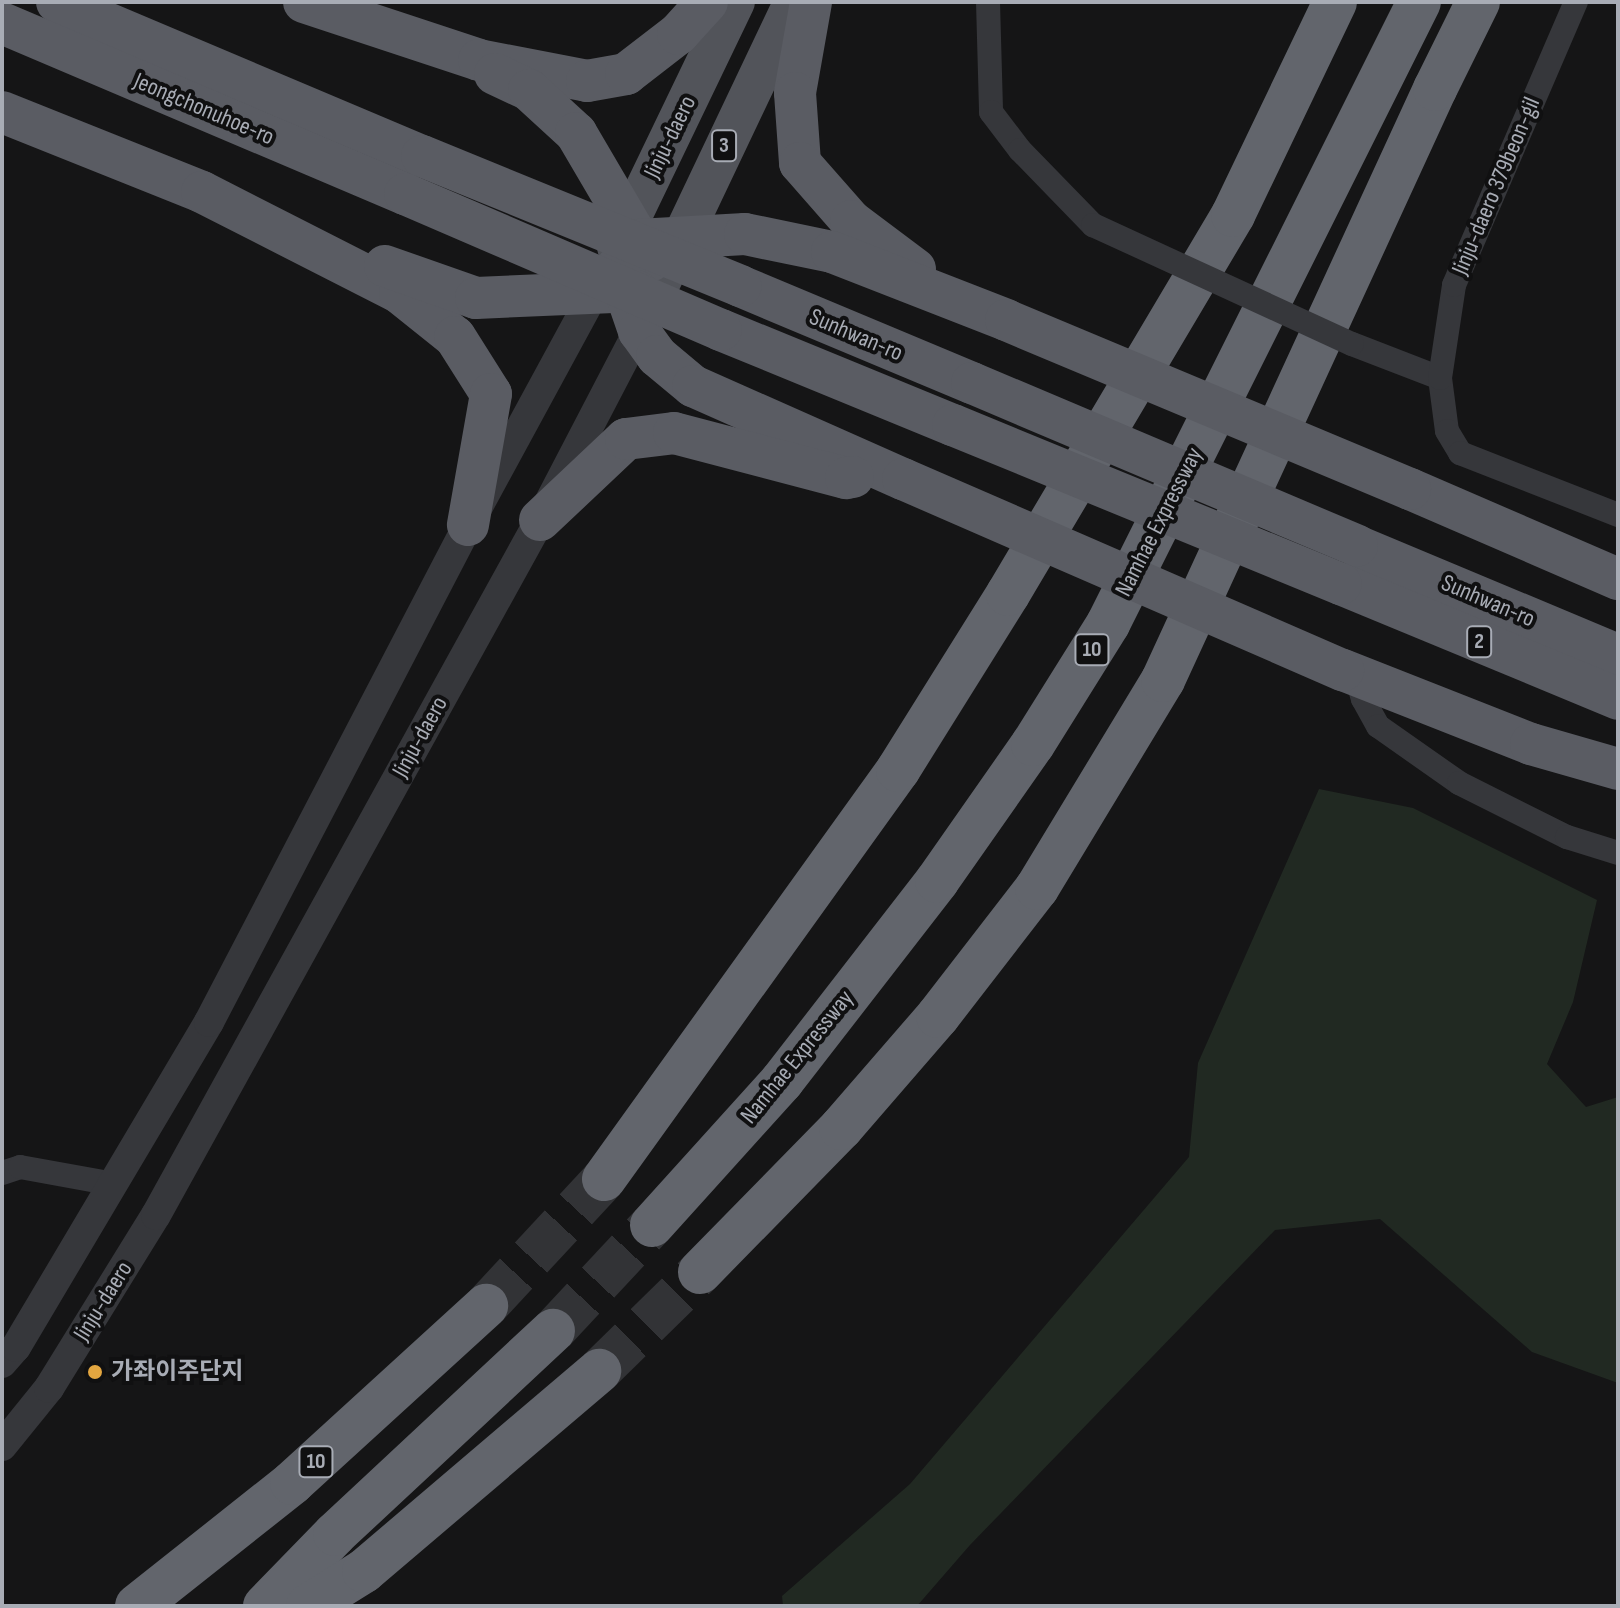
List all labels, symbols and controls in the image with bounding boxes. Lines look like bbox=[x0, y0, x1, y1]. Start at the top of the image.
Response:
street label: Jeongchonuhoe-ro bbox=[130, 67, 278, 151]
street label: Jinju-daero bbox=[638, 91, 702, 183]
street label: Jinju-daero 379beon-gil bbox=[1446, 93, 1546, 279]
road number: 3 bbox=[710, 128, 738, 164]
street label: Sunhwan-ro bbox=[805, 302, 907, 368]
street label: Namhae Expressway bbox=[1109, 443, 1209, 601]
street label: Sunhwan-ro bbox=[1437, 568, 1539, 634]
road number: 2 bbox=[1465, 624, 1493, 660]
road number: 10 bbox=[1074, 632, 1110, 668]
street label: Jinju-daero bbox=[386, 691, 454, 783]
street label: Namhae Expressway bbox=[734, 984, 860, 1130]
street label: Jinju-daero bbox=[67, 1256, 139, 1346]
place label: 가좌이주단지 bbox=[111, 1358, 243, 1386]
marker: 가좌이주단지 bbox=[86, 1363, 104, 1381]
road number: 10 bbox=[298, 1444, 334, 1480]

